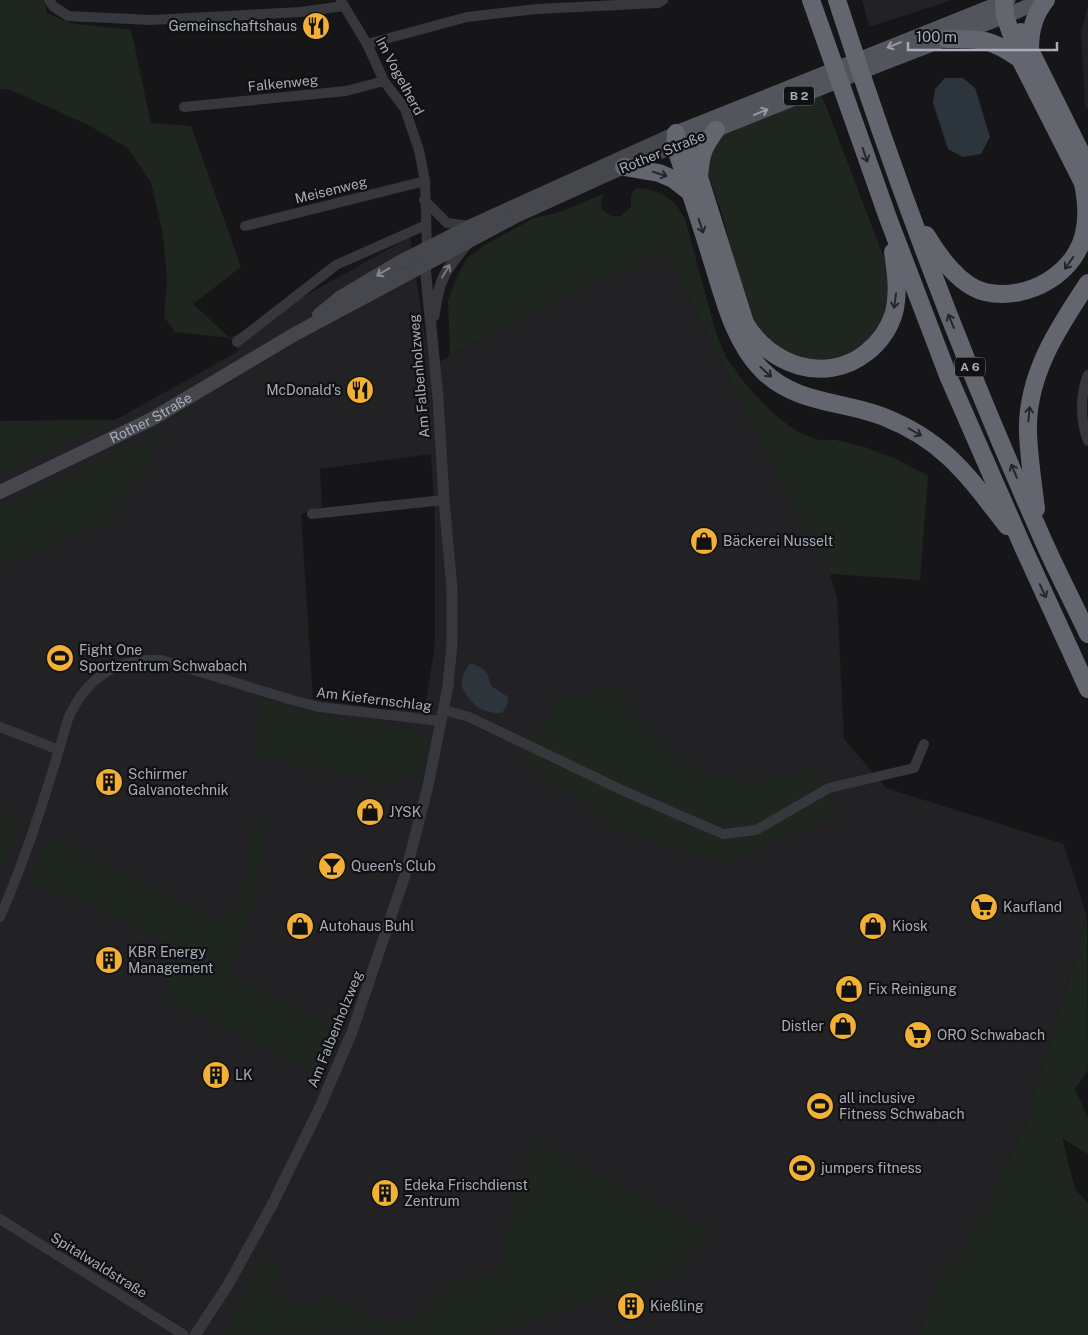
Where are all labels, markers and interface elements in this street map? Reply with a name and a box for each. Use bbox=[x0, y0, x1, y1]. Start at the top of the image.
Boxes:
restaurant icon: Gemeinschaftshaus bbox=[301, 11, 331, 41]
place label: Gemeinschaftshaus bbox=[168, 18, 297, 34]
scale bar bbox=[908, 20, 1057, 52]
text: 100 m bbox=[916, 28, 957, 45]
street label: Im Vogelherd bbox=[373, 34, 427, 118]
one-way arrow bbox=[887, 41, 902, 51]
street label: Falkenweg bbox=[247, 71, 319, 95]
road number: B 2 bbox=[784, 86, 814, 105]
one-way arrow bbox=[753, 107, 768, 116]
street label: Rother Straße bbox=[617, 128, 707, 176]
one-way arrow bbox=[861, 147, 870, 162]
one-way arrow bbox=[652, 170, 668, 180]
street label: Meisenweg bbox=[293, 173, 369, 207]
one-way arrow bbox=[697, 217, 706, 233]
one-way arrow bbox=[1064, 256, 1074, 270]
one-way arrow bbox=[442, 265, 452, 279]
one-way arrow bbox=[377, 268, 391, 278]
one-way arrow bbox=[890, 293, 900, 309]
street label: Am Falbenholzweg bbox=[406, 313, 432, 439]
one-way arrow bbox=[946, 314, 956, 329]
road number: A 6 bbox=[955, 358, 985, 377]
one-way arrow bbox=[759, 367, 772, 378]
restaurant icon: McDonald's bbox=[345, 375, 375, 405]
place label: McDonald's bbox=[266, 382, 341, 398]
street label: Rother Straße bbox=[107, 389, 195, 446]
one-way arrow bbox=[1025, 406, 1034, 422]
one-way arrow bbox=[908, 427, 922, 437]
one-way arrow bbox=[1008, 464, 1018, 479]
shop icon: Bäckerei Nusselt bbox=[689, 526, 719, 556]
place label: Bäckerei Nusselt bbox=[723, 533, 833, 549]
one-way arrow bbox=[1039, 583, 1049, 598]
place label: Fight One Sportzentrum Schwabach bbox=[79, 642, 247, 674]
sports icon: Fight One Sportzentrum Schwabach bbox=[45, 643, 75, 673]
street label: Am Kiefernschlag bbox=[315, 684, 433, 714]
place label: Schirmer Galvanotechnik bbox=[128, 766, 229, 798]
building icon: Schirmer Galvanotechnik bbox=[94, 767, 124, 797]
shop icon: JYSK bbox=[355, 797, 385, 827]
place label: JYSK bbox=[389, 804, 422, 820]
bar icon: Queen's Club bbox=[317, 851, 347, 881]
place label: Queen's Club bbox=[351, 858, 436, 874]
supermarket icon: Kaufland bbox=[969, 892, 999, 922]
place label: Kaufland bbox=[1003, 899, 1062, 915]
shop icon: Autohaus Buhl bbox=[285, 911, 315, 941]
shop icon: Kiosk bbox=[858, 911, 888, 941]
place label: Autohaus Buhl bbox=[319, 918, 414, 934]
place label: Kiosk bbox=[892, 918, 928, 934]
place label: KBR Energy Management bbox=[128, 944, 214, 976]
building icon: KBR Energy Management bbox=[94, 945, 124, 975]
street label: Am Falbenholzweg bbox=[304, 968, 366, 1090]
shop icon: Fix Reinigung bbox=[834, 974, 864, 1004]
place label: Fix Reinigung bbox=[868, 981, 957, 997]
shop icon: Distler bbox=[828, 1011, 858, 1041]
place label: Distler bbox=[781, 1018, 824, 1034]
supermarket icon: ORO Schwabach bbox=[903, 1020, 933, 1050]
place label: ORO Schwabach bbox=[937, 1027, 1045, 1043]
building icon: LK bbox=[201, 1060, 231, 1090]
place label: LK bbox=[235, 1067, 253, 1083]
place label: all inclusive Fitness Schwabach bbox=[839, 1090, 965, 1122]
sports icon: all inclusive Fitness Schwabach bbox=[805, 1091, 835, 1121]
sports icon: jumpers fitness bbox=[787, 1153, 817, 1183]
place label: jumpers fitness bbox=[820, 1160, 922, 1176]
place label: Edeka Frischdienst Zentrum bbox=[404, 1177, 528, 1209]
building icon: Edeka Frischdienst Zentrum bbox=[370, 1178, 400, 1208]
street label: Spitalwaldstraße bbox=[48, 1229, 150, 1301]
building icon: Kießling bbox=[616, 1291, 646, 1321]
place label: Kießling bbox=[650, 1298, 704, 1314]

